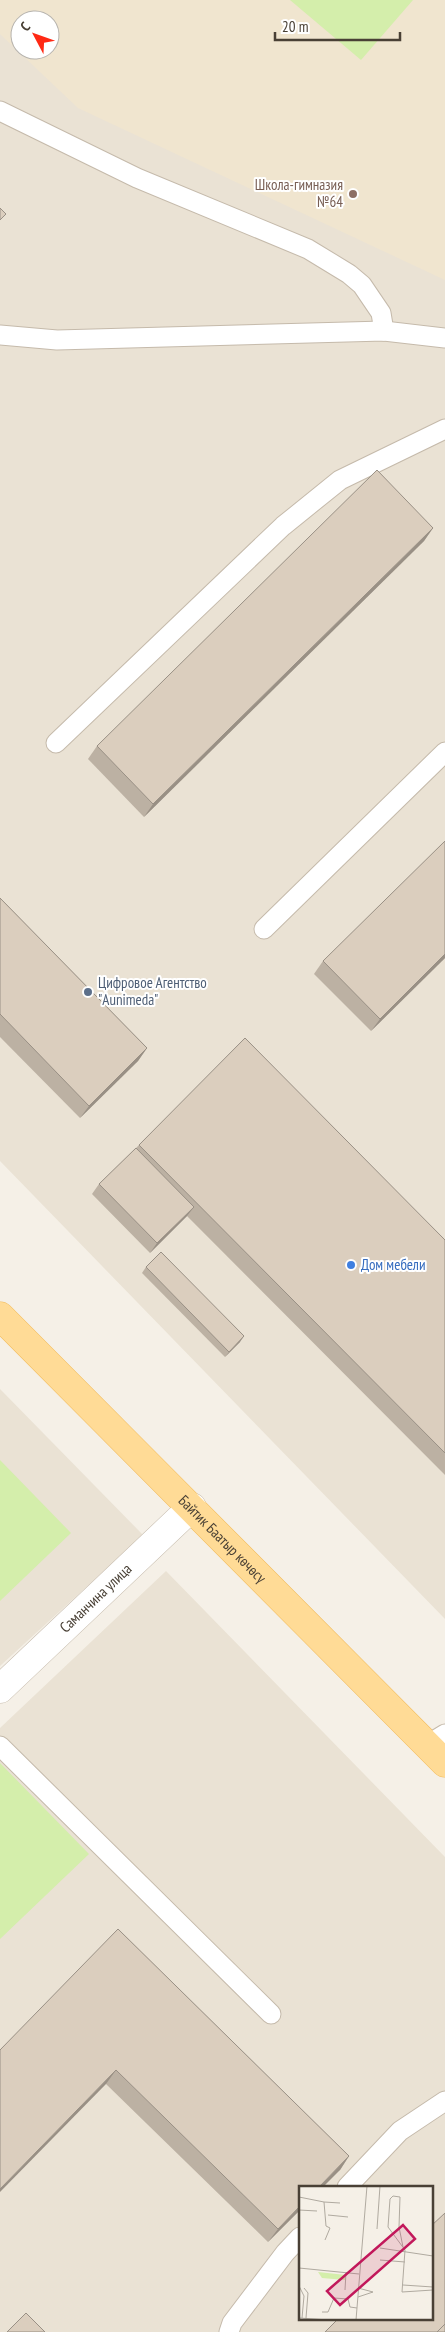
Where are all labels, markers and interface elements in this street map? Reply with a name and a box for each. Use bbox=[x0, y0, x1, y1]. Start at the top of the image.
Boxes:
north arrow bbox=[10, 10, 60, 60]
scale bar bbox=[275, 10, 400, 42]
text: 20 m bbox=[282, 17, 308, 36]
text: С bbox=[16, 18, 34, 35]
place label: Школа-гимназия №64 bbox=[255, 175, 343, 211]
marker: Школа-гимназия №64 bbox=[347, 188, 359, 200]
place label: Цифровое Агентство "Aunimeda" bbox=[98, 973, 207, 1009]
marker: Цифровое Агентство "Aunimeda" bbox=[82, 986, 94, 998]
place label: Дом мебели bbox=[361, 1255, 426, 1274]
marker: Дом мебели bbox=[345, 1259, 357, 1271]
street label: Байтик Баатыр көчөсү bbox=[175, 1491, 271, 1587]
street label: Саманчина улица bbox=[55, 1559, 135, 1636]
inset map bbox=[299, 2186, 432, 2320]

